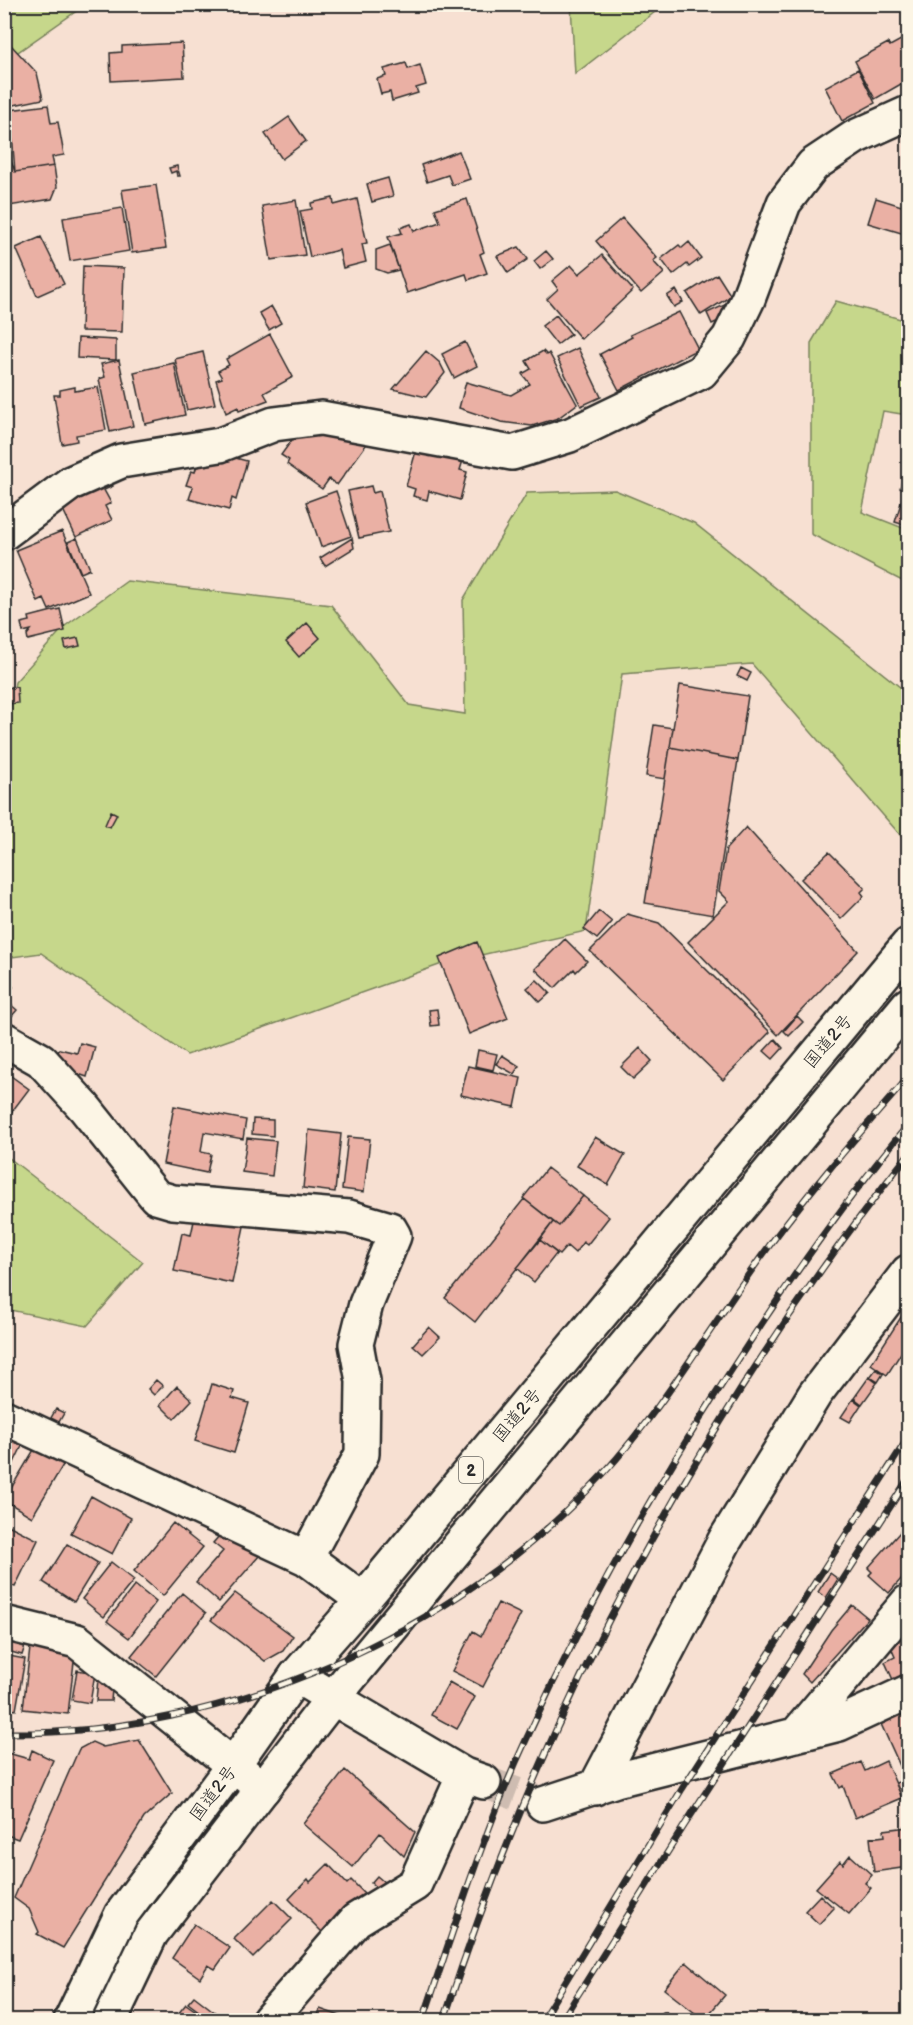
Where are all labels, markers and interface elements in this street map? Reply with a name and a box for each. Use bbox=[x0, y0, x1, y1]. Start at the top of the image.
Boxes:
street label: 国道2号 bbox=[800, 1010, 857, 1073]
street label: 国道2号 bbox=[489, 1384, 546, 1447]
road number: 2 bbox=[459, 1457, 483, 1483]
street label: 国道2号 bbox=[186, 1761, 241, 1825]

